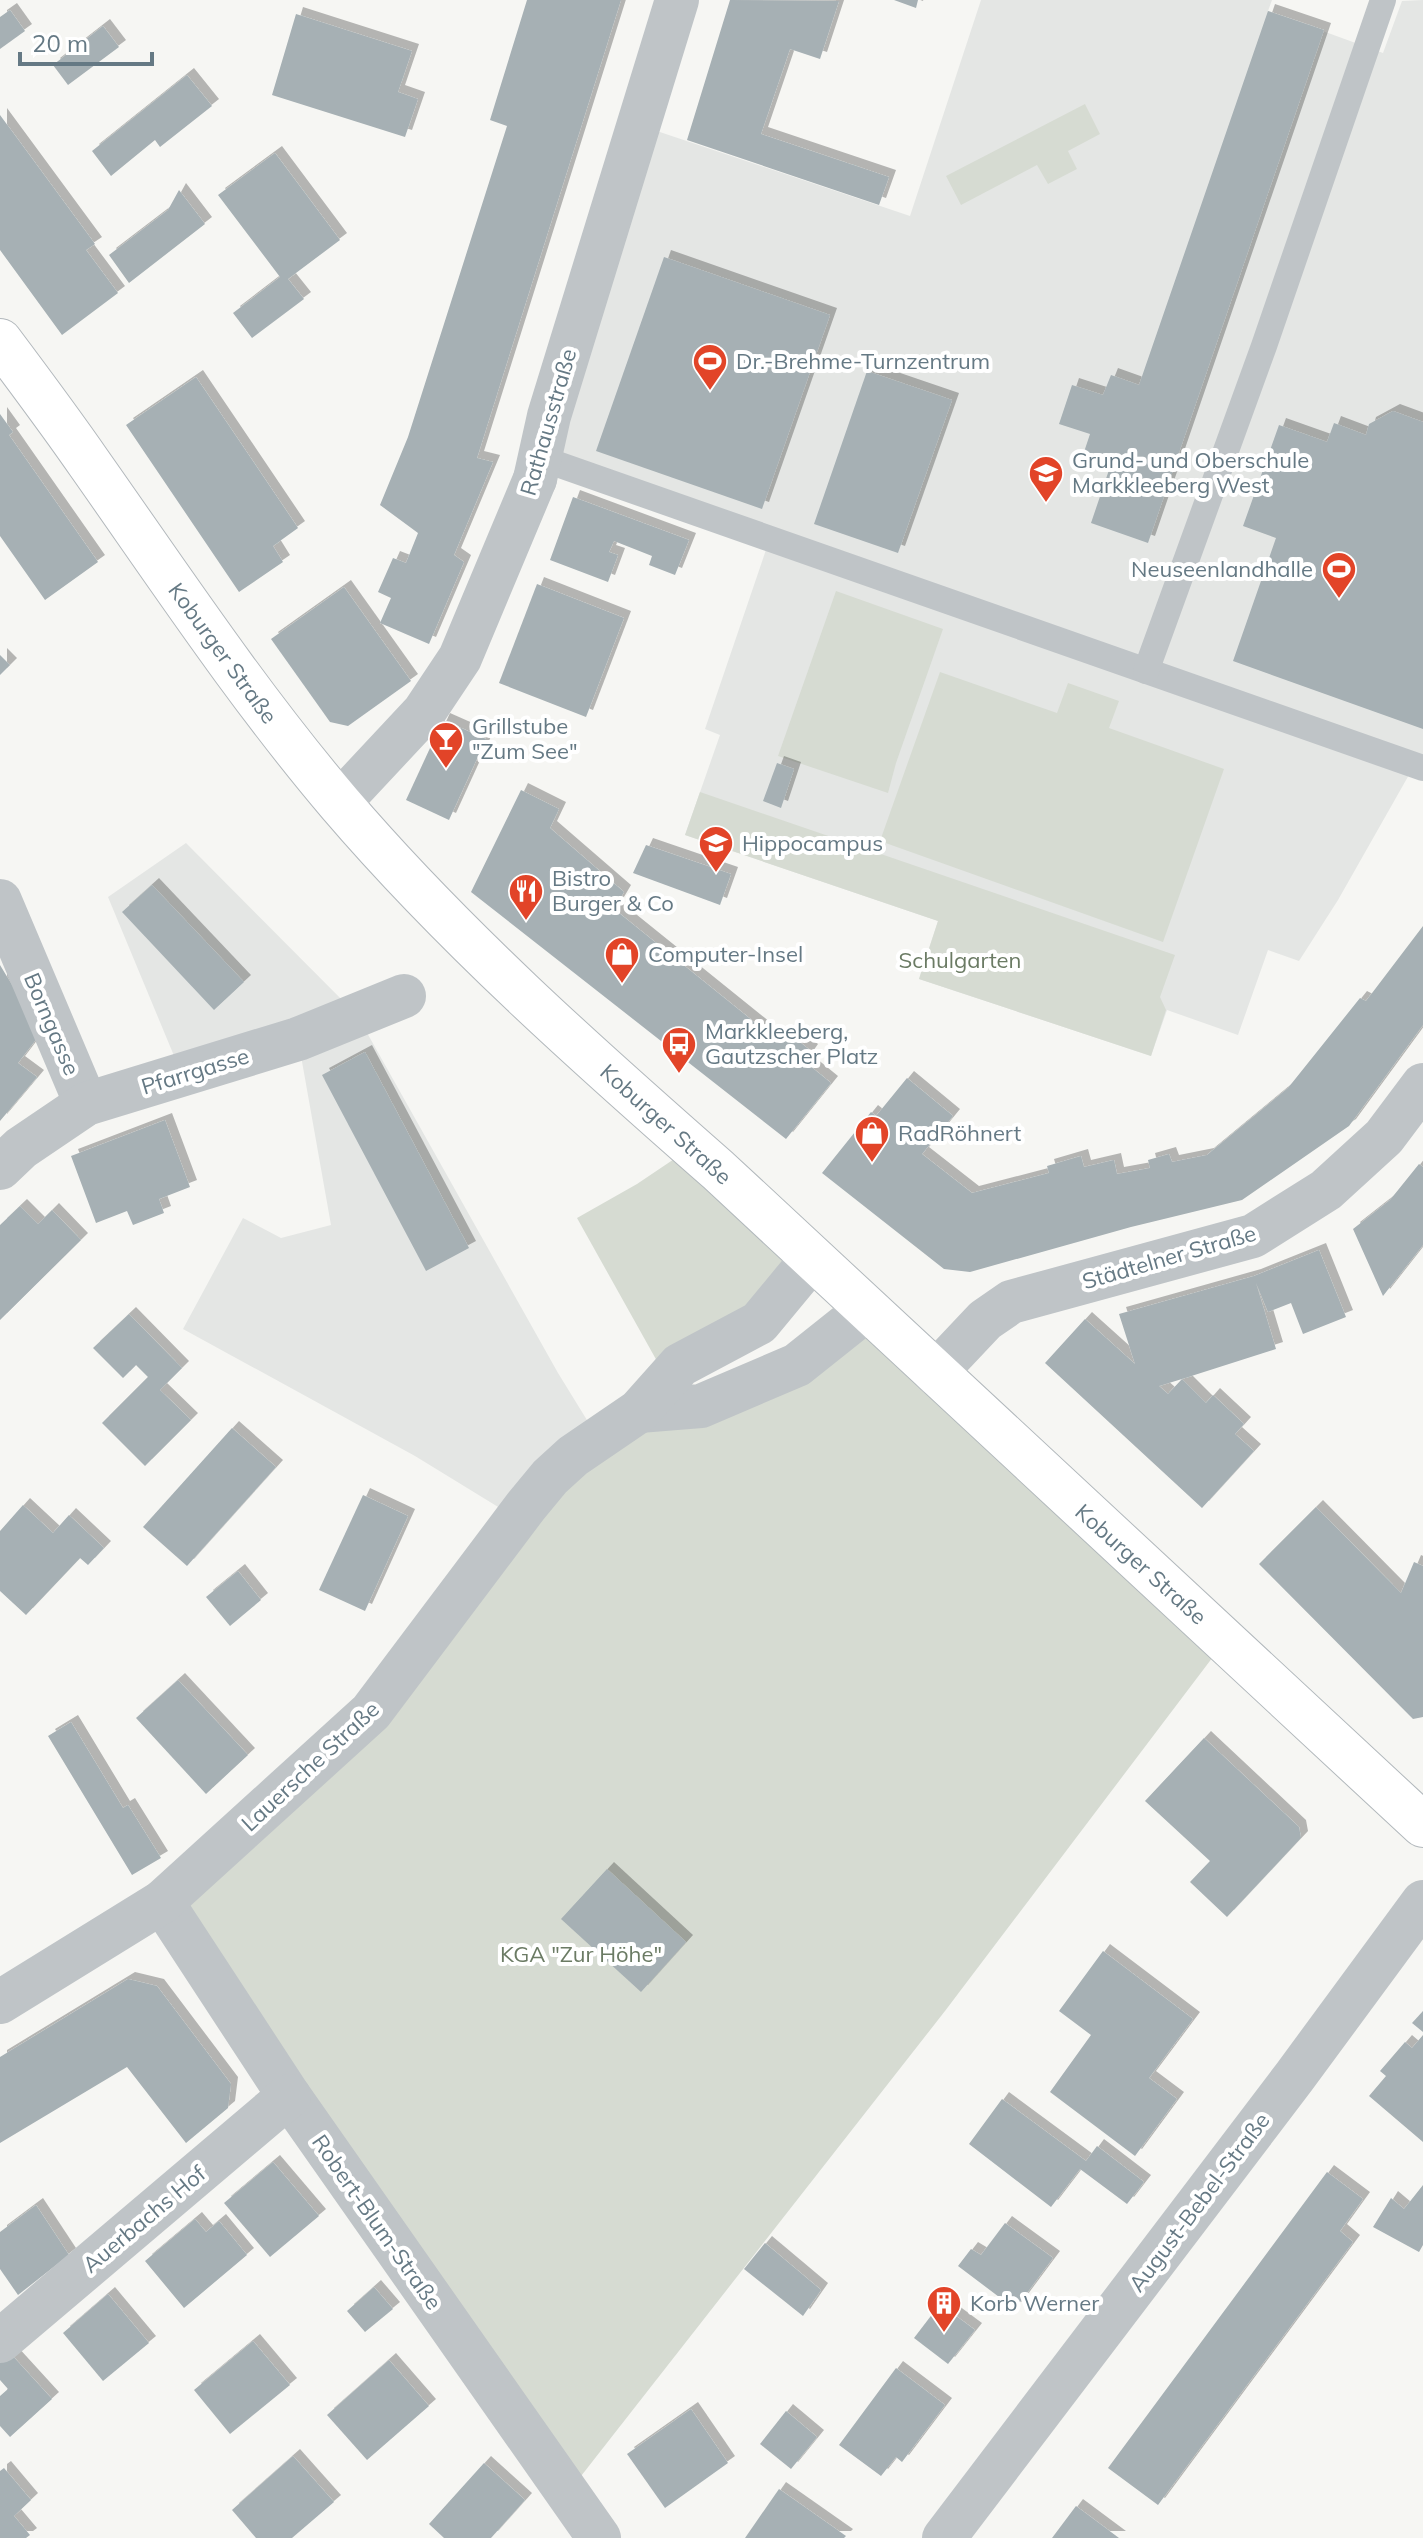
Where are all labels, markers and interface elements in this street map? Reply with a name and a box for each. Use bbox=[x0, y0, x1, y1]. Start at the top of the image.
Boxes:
scale bar bbox=[20, 16, 152, 66]
text: 20 m bbox=[32, 28, 88, 58]
sports icon: Dr.-Brehme-Turnzentrum bbox=[691, 342, 729, 392]
street label: Rathausstraße bbox=[514, 345, 582, 499]
place label: Dr.-Brehme-Turnzentrum bbox=[736, 347, 990, 375]
place label: Grund- und Oberschule Markkleeberg West bbox=[1072, 446, 1309, 499]
school or university icon: Grund- und Oberschule Markkleeberg West bbox=[1027, 454, 1065, 504]
sports icon: Neuseenlandhalle bbox=[1320, 550, 1358, 600]
place label: Neuseenlandhalle bbox=[1131, 555, 1313, 583]
street label: Koburger Straße bbox=[162, 577, 284, 729]
place label: Grillstube "Zum See" bbox=[472, 712, 578, 765]
bar icon: Grillstube "Zum See" bbox=[427, 720, 465, 770]
school or university icon: Hippocampus bbox=[697, 824, 735, 874]
place label: Hippocampus bbox=[742, 829, 883, 857]
place label: Bistro Burger & Co bbox=[552, 864, 674, 917]
restaurant icon: Bistro Burger & Co bbox=[507, 872, 545, 922]
shop icon: Computer-Insel bbox=[603, 935, 641, 985]
place label: Computer-Insel bbox=[648, 940, 803, 968]
park label: Schulgarten bbox=[899, 946, 1021, 974]
street label: Borngasse bbox=[18, 969, 86, 1079]
place label: Markkleeberg, Gautzscher Platz bbox=[705, 1017, 878, 1070]
bus stop icon: Markkleeberg, Gautzscher Platz bbox=[660, 1025, 698, 1075]
street label: Pfarrgasse bbox=[138, 1041, 252, 1101]
street label: Koburger Straße bbox=[594, 1058, 738, 1190]
shop icon: RadRöhnert bbox=[853, 1114, 891, 1164]
place label: RadRöhnert bbox=[898, 1119, 1021, 1147]
street label: Städtelner Straße bbox=[1079, 1219, 1259, 1295]
street label: Koburger Straße bbox=[1069, 1498, 1213, 1630]
street label: Lauersche Straße bbox=[235, 1695, 385, 1837]
park label: KGA "Zur Höhe" bbox=[500, 1940, 662, 1968]
street label: August-Bebel-Straße bbox=[1122, 2107, 1276, 2297]
street label: Robert-Blum-Straße bbox=[306, 2129, 448, 2315]
street label: Auerbachs Hof bbox=[77, 2159, 212, 2279]
building icon: Korb Werner bbox=[925, 2284, 963, 2334]
place label: Korb Werner bbox=[970, 2289, 1099, 2317]

